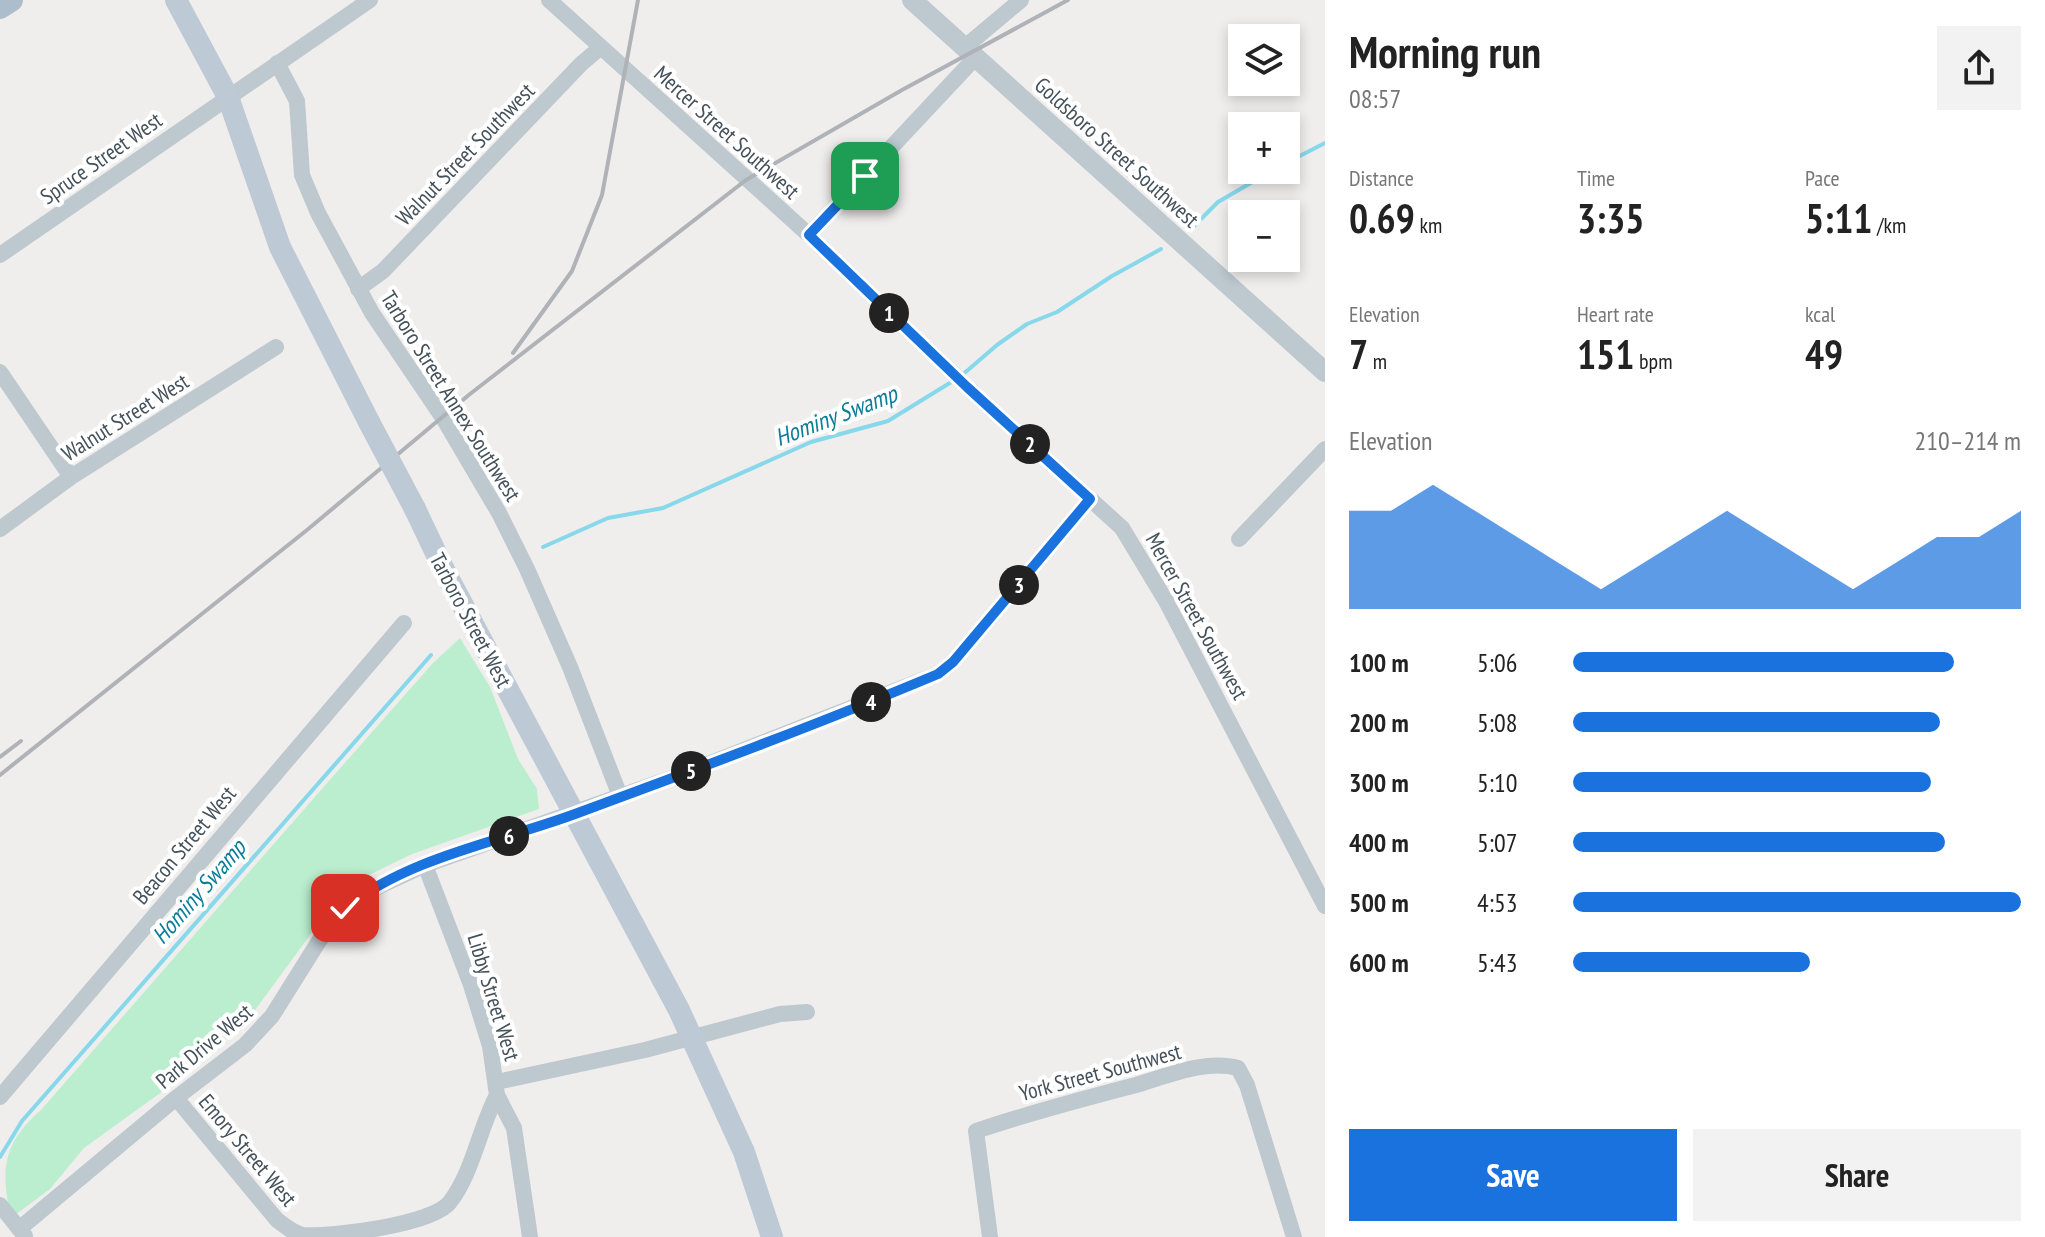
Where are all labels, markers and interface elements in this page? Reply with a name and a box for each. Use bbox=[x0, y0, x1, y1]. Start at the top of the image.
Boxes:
text: Morning run bbox=[1349, 23, 1541, 80]
map controls bbox=[1228, 24, 1300, 272]
button: layers bbox=[1228, 24, 1300, 96]
button: share bbox=[1937, 26, 2021, 110]
street label: Mercer Street Southwest bbox=[648, 59, 806, 205]
street label: Goldsboro Street Southwest bbox=[1029, 71, 1205, 233]
street label: Walnut Street Southwest bbox=[390, 77, 540, 231]
text: 08:57 bbox=[1349, 82, 1401, 115]
street label: Spruce Street West bbox=[35, 106, 167, 210]
button: + bbox=[1228, 112, 1300, 184]
pin bbox=[831, 142, 899, 210]
icon: arrive bbox=[843, 154, 887, 198]
text: Distance bbox=[1349, 164, 1414, 192]
text: Time bbox=[1577, 164, 1615, 192]
text: Pace bbox=[1805, 164, 1840, 192]
text: 0.69 bbox=[1349, 192, 1415, 244]
text: 3:35 bbox=[1577, 192, 1644, 244]
text: 5:11 bbox=[1805, 192, 1872, 244]
button: − bbox=[1228, 200, 1300, 272]
text: km bbox=[1415, 211, 1442, 239]
text: /km bbox=[1872, 211, 1906, 239]
street label: Tarboro Street Annex Southwest bbox=[375, 286, 527, 506]
pin: 1 bbox=[869, 293, 909, 333]
text: 1 bbox=[884, 299, 894, 327]
text: Elevation bbox=[1349, 300, 1420, 328]
text: Heart rate bbox=[1577, 300, 1654, 328]
text: kcal bbox=[1805, 300, 1835, 328]
text: 7 bbox=[1349, 328, 1368, 380]
text: 151 bbox=[1577, 328, 1634, 380]
text: 49 bbox=[1805, 328, 1843, 380]
text: m bbox=[1368, 347, 1387, 375]
text: bpm bbox=[1634, 347, 1672, 375]
street label: Walnut Street West bbox=[56, 367, 194, 467]
water label: Hominy Swamp bbox=[770, 378, 903, 453]
pin: 2 bbox=[1010, 424, 1050, 464]
text: Elevation bbox=[1349, 424, 1432, 457]
text: 210–214 m bbox=[1915, 424, 2021, 457]
text: 2 bbox=[1025, 430, 1035, 458]
street label: Mercer Street Southwest bbox=[1140, 528, 1254, 704]
street label: Tarboro Street West bbox=[424, 548, 518, 692]
pin: 3 bbox=[999, 565, 1039, 605]
text: 3 bbox=[1014, 571, 1024, 599]
text: 100 m bbox=[1349, 646, 1409, 679]
text: 5:06 bbox=[1477, 646, 1517, 679]
pin: 4 bbox=[851, 682, 891, 722]
text: 4 bbox=[866, 688, 876, 716]
text: 200 m bbox=[1349, 706, 1409, 739]
text: 5:08 bbox=[1477, 706, 1517, 739]
pin: 5 bbox=[671, 751, 711, 791]
text: 5 bbox=[686, 757, 696, 785]
text: 300 m bbox=[1349, 766, 1409, 799]
text: 5:10 bbox=[1477, 766, 1517, 799]
street label: Beacon Street West bbox=[126, 780, 242, 910]
pin: 6 bbox=[489, 816, 529, 856]
text: 6 bbox=[504, 822, 514, 850]
text: 400 m bbox=[1349, 826, 1409, 859]
text: 5:07 bbox=[1477, 826, 1517, 859]
water label: Hominy Swamp bbox=[145, 832, 253, 950]
pin bbox=[311, 874, 379, 942]
icon: check bbox=[323, 886, 367, 930]
text: 500 m bbox=[1349, 886, 1409, 919]
text: 4:53 bbox=[1477, 886, 1517, 919]
street label: Libby Street West bbox=[461, 930, 527, 1064]
text: 600 m bbox=[1349, 946, 1409, 979]
text: 5:43 bbox=[1477, 946, 1517, 979]
street label: Park Drive West bbox=[150, 997, 258, 1095]
street label: York Street Southwest bbox=[1016, 1037, 1184, 1107]
street label: Emory Street West bbox=[193, 1088, 303, 1212]
button: Save bbox=[1349, 1129, 1677, 1221]
button: Share bbox=[1693, 1129, 2021, 1221]

